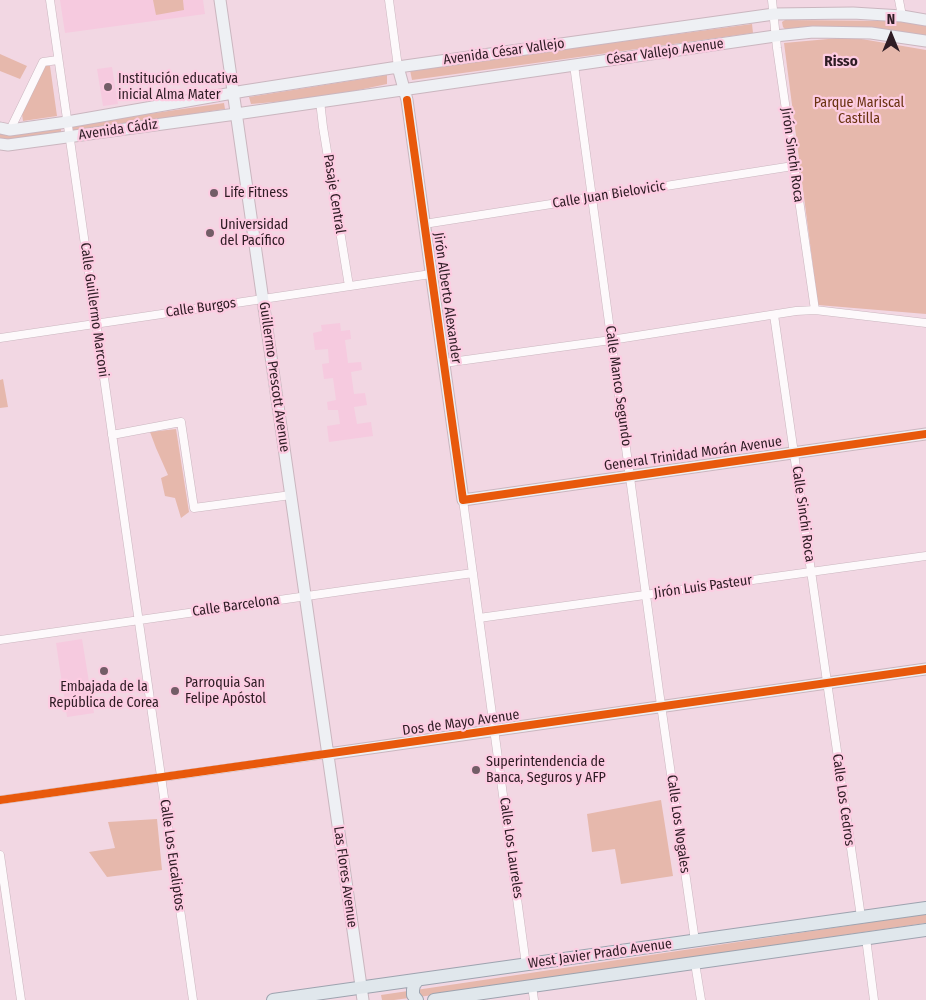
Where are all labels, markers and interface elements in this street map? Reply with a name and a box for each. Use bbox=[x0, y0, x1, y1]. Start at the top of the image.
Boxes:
north arrow bbox=[866, 10, 916, 60]
text: N bbox=[887, 11, 895, 28]
street label: Avenida César Vallejo bbox=[442, 35, 566, 69]
street label: César Vallejo Avenue bbox=[605, 35, 725, 69]
district label: Risso bbox=[824, 53, 858, 71]
place label: Institución educativa inicial Alma Mater bbox=[118, 71, 238, 104]
marker: Institución educativa inicial Alma Mater bbox=[102, 81, 114, 93]
park label: Parque Mariscal Castilla bbox=[814, 95, 904, 128]
street label: Jirón Sinchi Roca bbox=[777, 107, 807, 203]
street label: Avenida Cádiz bbox=[78, 116, 158, 144]
street label: Pasaje Central bbox=[319, 153, 349, 235]
street label: Calle Juan Bielovicic bbox=[551, 178, 667, 212]
place label: Life Fitness bbox=[224, 185, 288, 201]
marker: Life Fitness bbox=[208, 187, 220, 199]
place label: Universidad del Pacífico bbox=[220, 217, 288, 250]
marker: Universidad del Pacífico bbox=[204, 227, 216, 239]
street label: Jirón Alberto Alexander bbox=[429, 231, 465, 365]
street label: Calle Guillermo Marconi bbox=[76, 242, 112, 378]
street label: Calle Burgos bbox=[165, 295, 237, 321]
street label: Guillermo Prescott Avenue bbox=[255, 301, 293, 453]
street label: Calle Manco Segundo bbox=[601, 325, 635, 447]
street label: General Trinidad Morán Avenue bbox=[603, 433, 783, 475]
street label: Calle Sinchi Roca bbox=[788, 465, 818, 563]
street label: Jirón Luis Pasteur bbox=[653, 572, 753, 602]
street label: Calle Barcelona bbox=[191, 592, 281, 620]
marker: Embajada de la República de Corea bbox=[98, 665, 110, 677]
place label: Parroquia San Felipe Apóstol bbox=[185, 675, 266, 708]
place label: Embajada de la República de Corea bbox=[49, 679, 159, 712]
marker: Parroquia San Felipe Apóstol bbox=[169, 685, 181, 697]
street label: Dos de Mayo Avenue bbox=[401, 706, 521, 740]
street label: Calle Los Cedros bbox=[828, 753, 858, 847]
place label: Superintendencia de Banca, Seguros y AFP bbox=[486, 754, 606, 786]
marker: Superintendencia de Banca, Seguros y AFP bbox=[470, 764, 482, 776]
street label: Calle Los Nogales bbox=[663, 774, 693, 874]
street label: Calle Los Laureles bbox=[496, 796, 526, 900]
street label: Calle Los Eucaliptos bbox=[156, 798, 188, 912]
street label: Las Flores Avenue bbox=[330, 825, 360, 929]
street label: West Javier Prado Avenue bbox=[527, 936, 673, 972]

